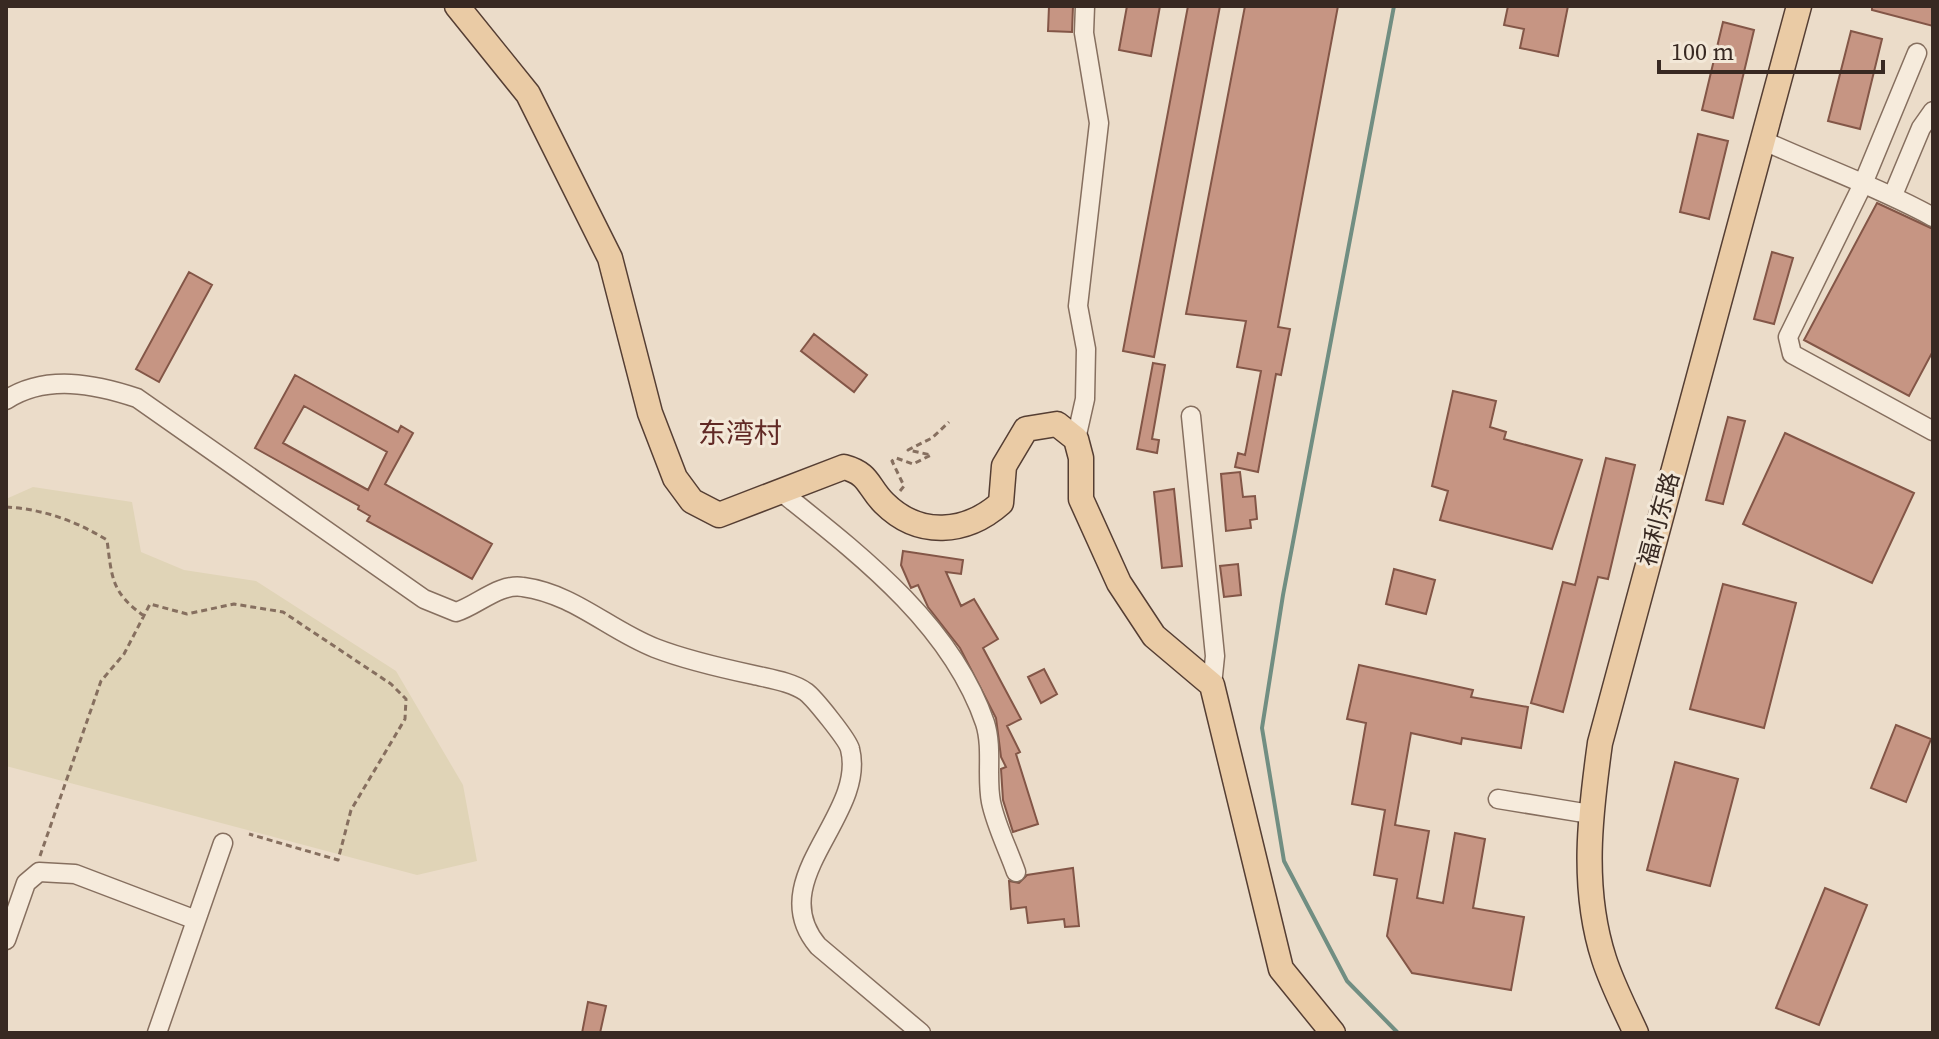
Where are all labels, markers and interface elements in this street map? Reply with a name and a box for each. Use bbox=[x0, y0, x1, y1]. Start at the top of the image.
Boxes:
scale bar bbox=[1659, 24, 1883, 74]
text: 100 m bbox=[1671, 35, 1734, 68]
district label: 东湾村 bbox=[698, 414, 782, 452]
street label: 福利东路 bbox=[1630, 468, 1687, 570]

